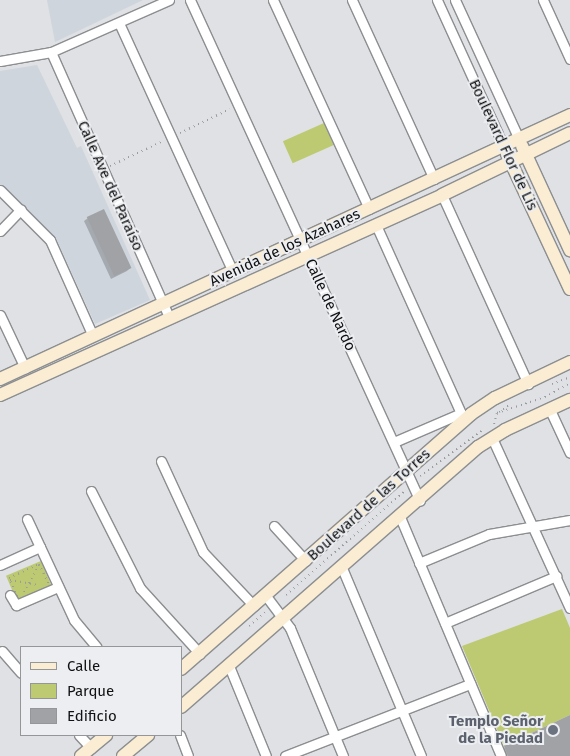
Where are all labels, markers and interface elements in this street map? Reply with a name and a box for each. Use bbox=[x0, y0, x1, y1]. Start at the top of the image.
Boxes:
street label: Boulevard Flor de Lis bbox=[465, 77, 541, 213]
street label: Calle Ave del Paraíso bbox=[73, 118, 147, 254]
street label: Avenida de los Azahares bbox=[207, 205, 363, 291]
street label: Calle de Nardo bbox=[301, 256, 359, 354]
street label: Boulevard de las Torres bbox=[304, 445, 434, 565]
legend bbox=[20, 646, 182, 736]
text: Calle bbox=[67, 657, 100, 675]
text: Parque bbox=[67, 682, 114, 700]
text: Edificio bbox=[67, 707, 117, 725]
place label: Templo Señor de la Piedad bbox=[449, 712, 543, 747]
marker: Templo Señor de la Piedad bbox=[547, 724, 559, 736]

